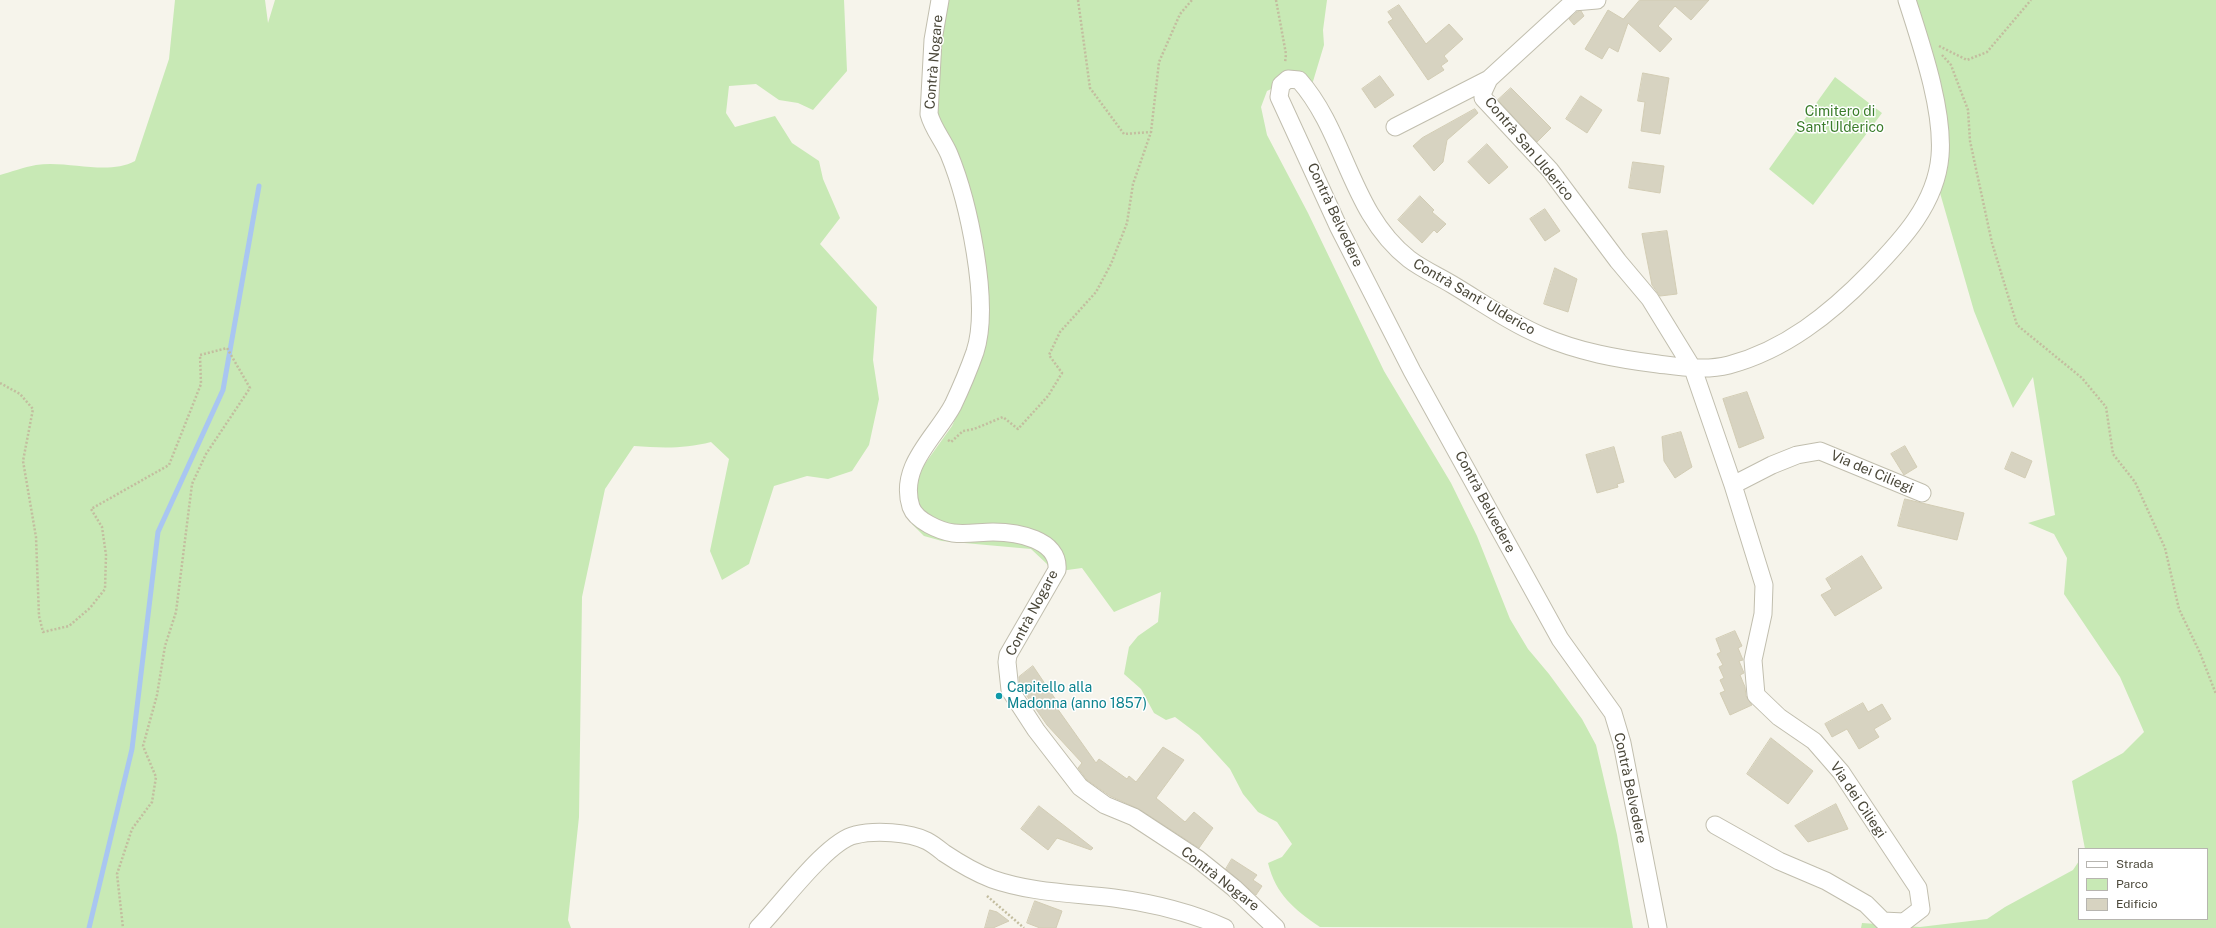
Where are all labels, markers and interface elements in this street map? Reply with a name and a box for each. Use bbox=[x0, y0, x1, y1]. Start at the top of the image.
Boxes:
street label: Contrà Nogare bbox=[921, 14, 947, 110]
street label: Contrà San Ulderico bbox=[1481, 94, 1577, 204]
park label: Cimitero di Sant'Ulderico bbox=[1796, 104, 1884, 136]
street label: Contrà Belvedere bbox=[1304, 160, 1366, 270]
street label: Contrà Sant' Ulderico bbox=[1410, 255, 1538, 339]
street label: Via dei Ciliegi bbox=[1828, 447, 1916, 497]
street label: Contrà Belvedere bbox=[1451, 448, 1519, 556]
street label: Contrà Nogare bbox=[1002, 567, 1062, 659]
place label: Capitello alla Madonna (anno 1857) bbox=[1007, 680, 1147, 712]
marker: Capitello alla Madonna (anno 1857) bbox=[994, 691, 1004, 701]
street label: Contrà Belvedere bbox=[1610, 731, 1650, 845]
street label: Via dei Ciliegi bbox=[1826, 759, 1890, 841]
street label: Contrà Nogare bbox=[1177, 843, 1263, 915]
legend bbox=[2078, 848, 2208, 920]
text: Strada bbox=[2116, 857, 2153, 871]
text: Parco bbox=[2116, 877, 2148, 891]
text: Edificio bbox=[2116, 897, 2158, 911]

